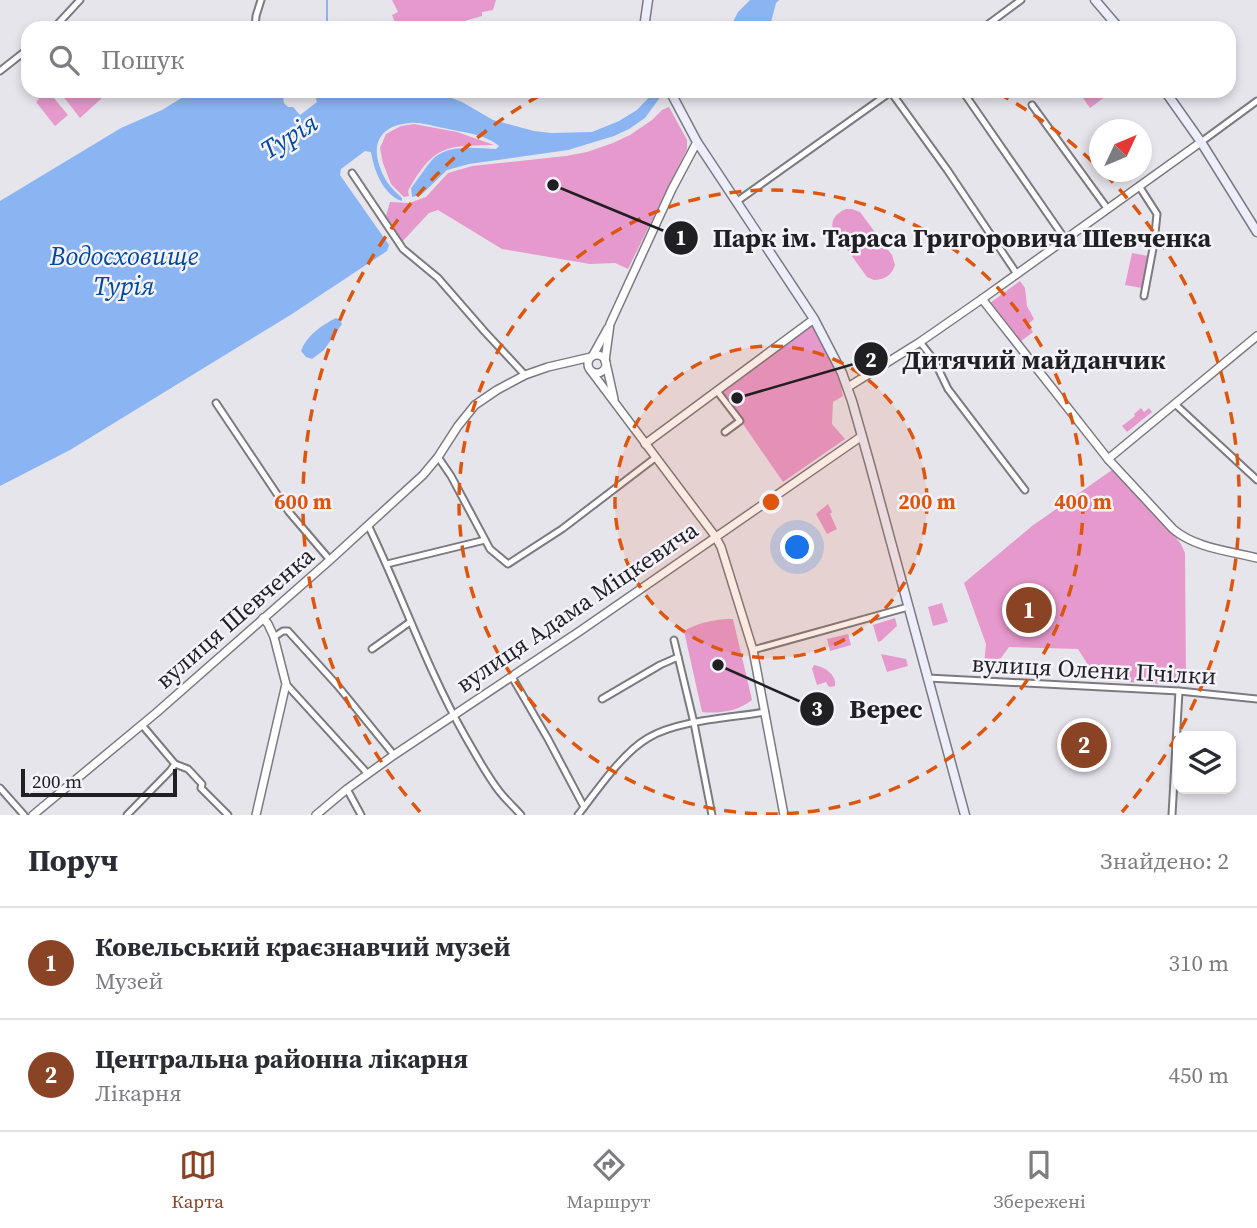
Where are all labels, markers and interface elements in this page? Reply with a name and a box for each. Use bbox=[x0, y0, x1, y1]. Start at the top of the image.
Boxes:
search box bbox=[21, 21, 1236, 98]
icon: search bbox=[45, 41, 83, 79]
text: Пошук bbox=[101, 42, 184, 78]
water label: Турія bbox=[254, 105, 324, 167]
north arrow bbox=[1089, 119, 1152, 182]
callout: Парк ім. Тараса Григоровича Шевченка bbox=[663, 214, 1225, 261]
text: Парк ім. Тараса Григоровича Шевченка bbox=[713, 220, 1211, 256]
text: 1 bbox=[675, 223, 687, 252]
water label: Водосховище Турія bbox=[49, 238, 199, 304]
callout: Дитячий майданчик bbox=[853, 336, 1179, 383]
text: Дитячий майданчик bbox=[902, 342, 1166, 378]
text: 2 bbox=[865, 345, 877, 374]
text: 600 m bbox=[274, 487, 332, 516]
text: 200 m bbox=[898, 487, 956, 516]
text: 400 m bbox=[1054, 487, 1112, 516]
centre of rings bbox=[759, 490, 783, 514]
street label: вулиця Адама Міцкевича bbox=[449, 513, 705, 700]
your location bbox=[780, 530, 814, 564]
street label: вулиця Шевченка bbox=[148, 539, 322, 696]
pin: 1 bbox=[1006, 584, 1052, 636]
street label: вулиця Олени Пчілки bbox=[971, 647, 1217, 692]
callout: Верес bbox=[800, 685, 936, 732]
text: Верес bbox=[849, 691, 923, 727]
text: 3 bbox=[811, 694, 823, 723]
pin: 2 bbox=[1061, 719, 1107, 771]
map controls bbox=[1173, 731, 1236, 794]
button: layers bbox=[1173, 731, 1236, 794]
scale bar bbox=[21, 766, 177, 798]
text: 200 m bbox=[32, 768, 82, 794]
text: Поруч bbox=[28, 840, 118, 881]
text: Знайдено: 2 bbox=[1100, 845, 1229, 877]
text: Ковельський краєзнавчий музей bbox=[95, 929, 511, 965]
text: 1 bbox=[45, 947, 57, 979]
text: 310 m bbox=[1168, 947, 1229, 979]
text: Музей bbox=[95, 965, 163, 997]
text: Центральна районна лікарня bbox=[95, 1041, 468, 1077]
text: 2 bbox=[45, 1059, 57, 1091]
text: 450 m bbox=[1168, 1059, 1229, 1091]
text: Лікарня bbox=[95, 1077, 182, 1109]
tab: Карта bbox=[171, 1146, 224, 1214]
tab: Маршрут bbox=[567, 1146, 650, 1214]
tab: Збережені bbox=[993, 1146, 1086, 1214]

